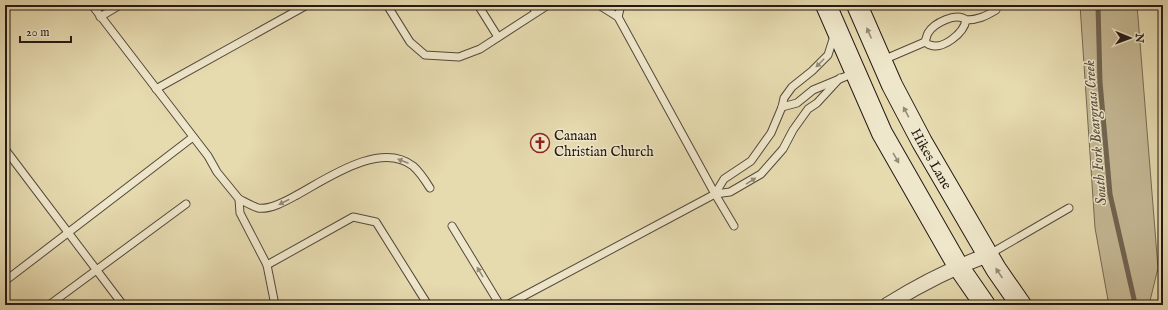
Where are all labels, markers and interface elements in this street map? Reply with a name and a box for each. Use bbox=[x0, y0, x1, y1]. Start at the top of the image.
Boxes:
scale bar bbox=[20, 18, 71, 44]
north arrow bbox=[1110, 18, 1150, 58]
text: 20 m bbox=[26, 25, 49, 40]
one-way arrow bbox=[866, 27, 872, 38]
text: N bbox=[1132, 32, 1146, 44]
one-way arrow bbox=[815, 58, 825, 68]
water label: South Fork Beargrass Creek bbox=[1080, 60, 1112, 206]
one-way arrow bbox=[903, 106, 910, 118]
street label: Hikes Lane bbox=[906, 125, 956, 193]
place label: Canaan Christian Church bbox=[554, 127, 654, 161]
church icon: Canaan Christian Church bbox=[529, 132, 551, 154]
one-way arrow bbox=[893, 152, 900, 164]
one-way arrow bbox=[396, 158, 408, 164]
one-way arrow bbox=[746, 177, 756, 185]
one-way arrow bbox=[278, 199, 290, 205]
one-way arrow bbox=[476, 266, 483, 278]
one-way arrow bbox=[995, 268, 1003, 278]

